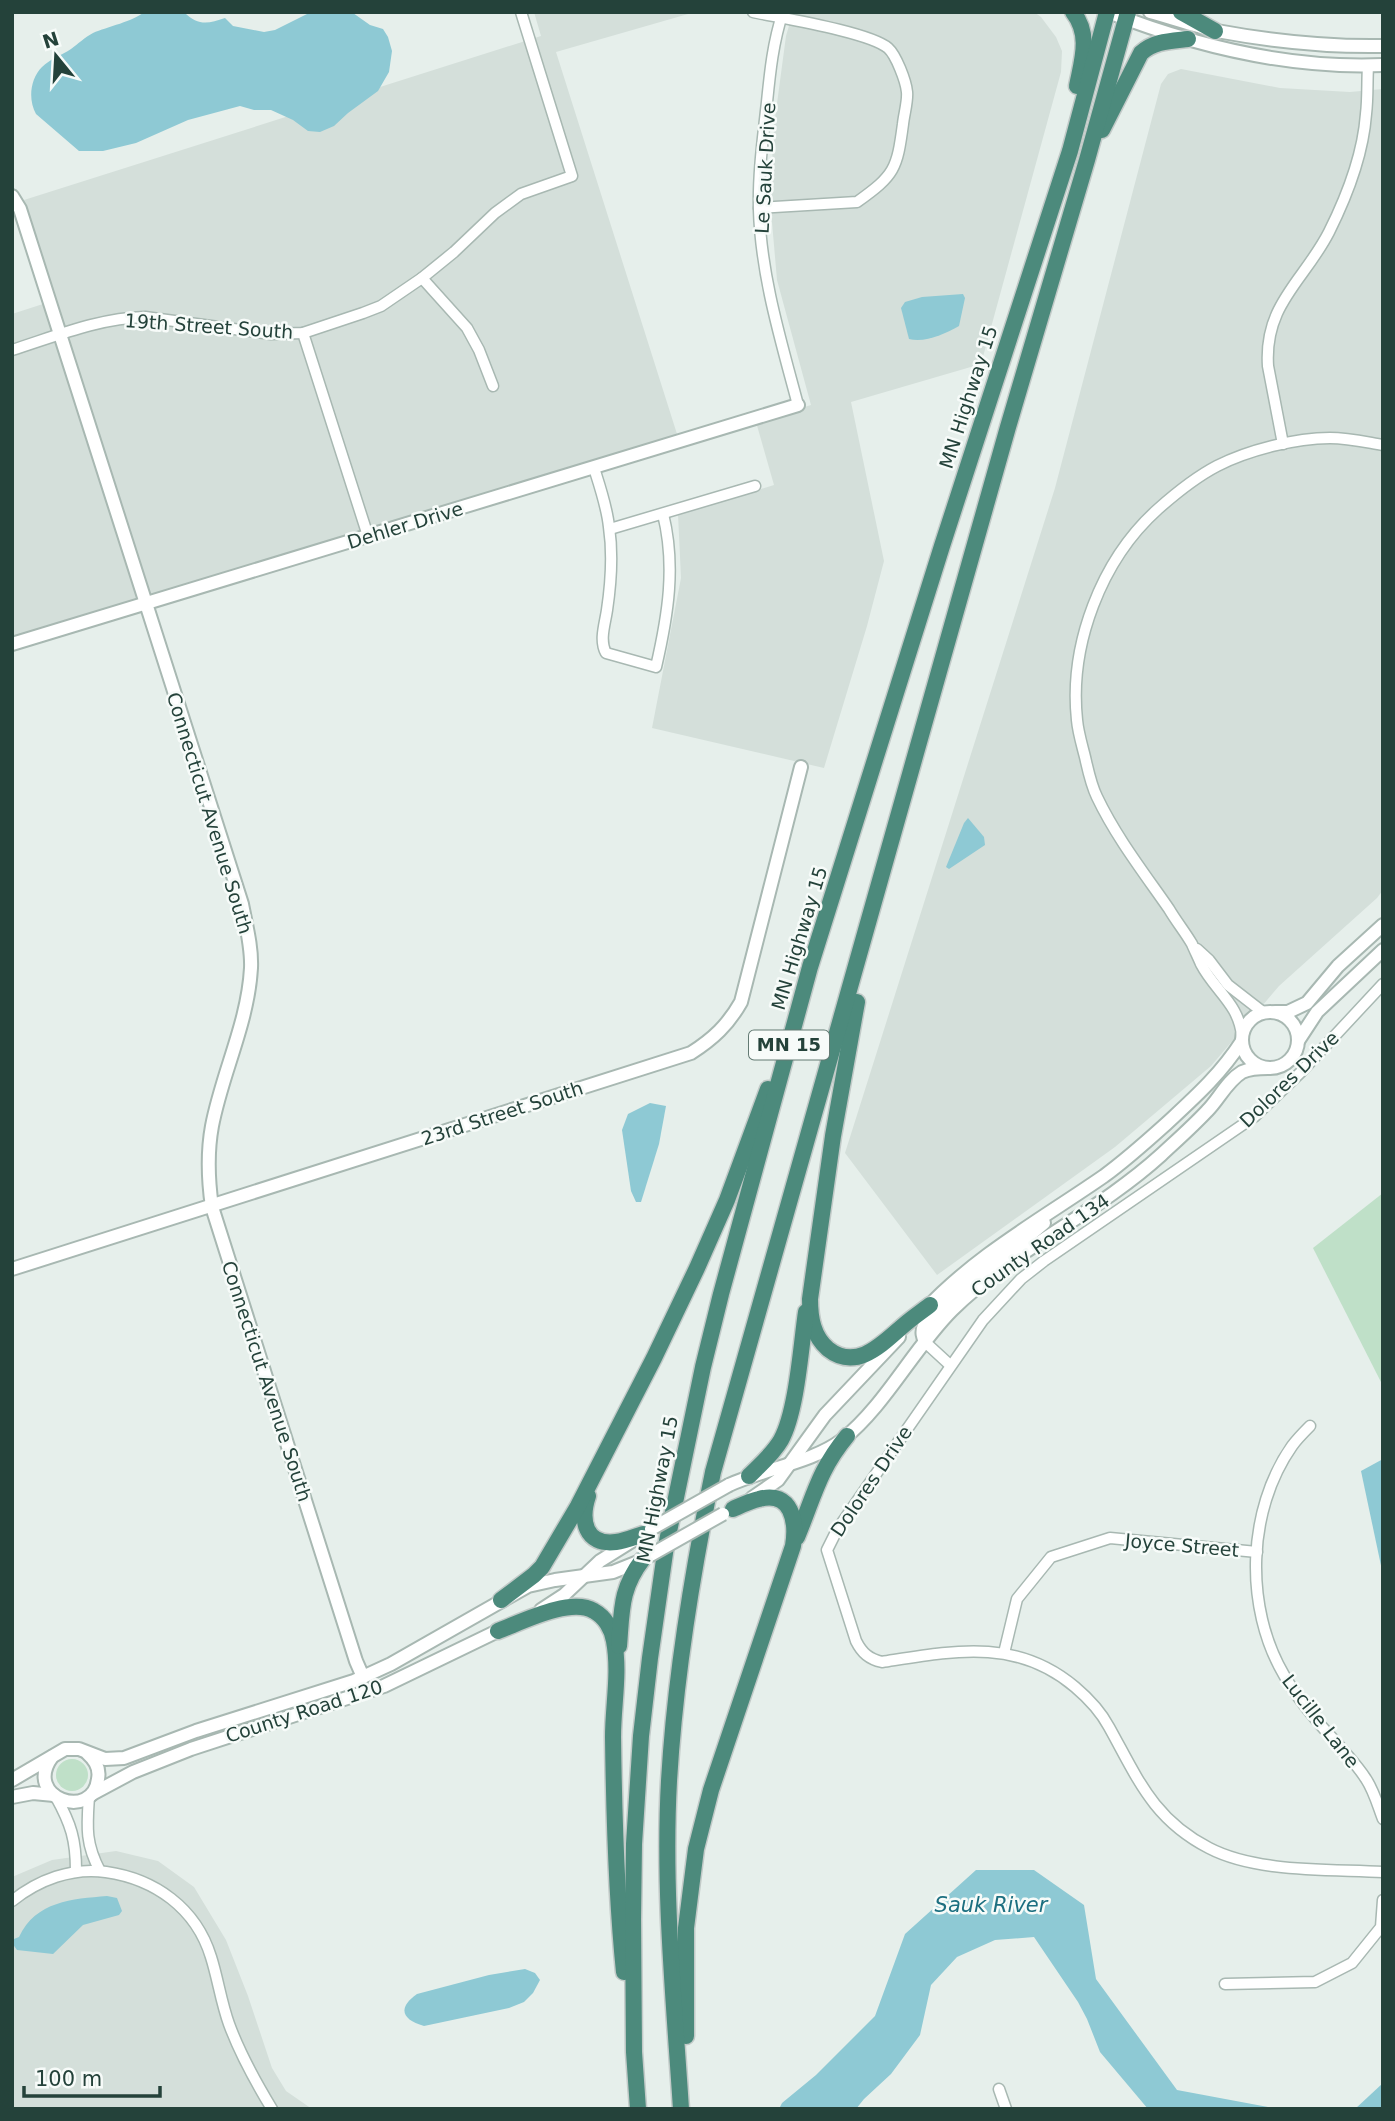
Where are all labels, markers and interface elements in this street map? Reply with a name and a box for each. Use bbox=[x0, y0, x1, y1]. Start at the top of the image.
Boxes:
north arrow bbox=[21, 21, 91, 91]
text: N bbox=[40, 27, 62, 53]
street label: Le Sauk Drive bbox=[751, 102, 779, 234]
street label: 19th Street South bbox=[124, 309, 294, 343]
street label: MN Highway 15 bbox=[935, 323, 1001, 471]
street label: Dehler Drive bbox=[344, 497, 466, 553]
street label: Connecticut Avenue South bbox=[163, 689, 257, 937]
street label: MN Highway 15 bbox=[767, 864, 831, 1012]
street label: Dolores Drive bbox=[1235, 1026, 1343, 1132]
road number: MN 15 bbox=[749, 1030, 829, 1060]
street label: 23rd Street South bbox=[418, 1076, 586, 1150]
street label: County Road 134 bbox=[967, 1189, 1113, 1301]
street label: Connecticut Avenue South bbox=[218, 1258, 316, 1504]
street label: MN Highway 15 bbox=[632, 1414, 682, 1564]
street label: Dolores Drive bbox=[826, 1421, 916, 1541]
street label: Joyce Street bbox=[1123, 1529, 1240, 1561]
street label: Lucille Lane bbox=[1278, 1670, 1364, 1772]
street label: County Road 120 bbox=[223, 1675, 385, 1747]
water label: Sauk River bbox=[935, 1893, 1049, 1917]
scale bar bbox=[24, 2054, 161, 2098]
text: 100 m bbox=[35, 2067, 102, 2091]

